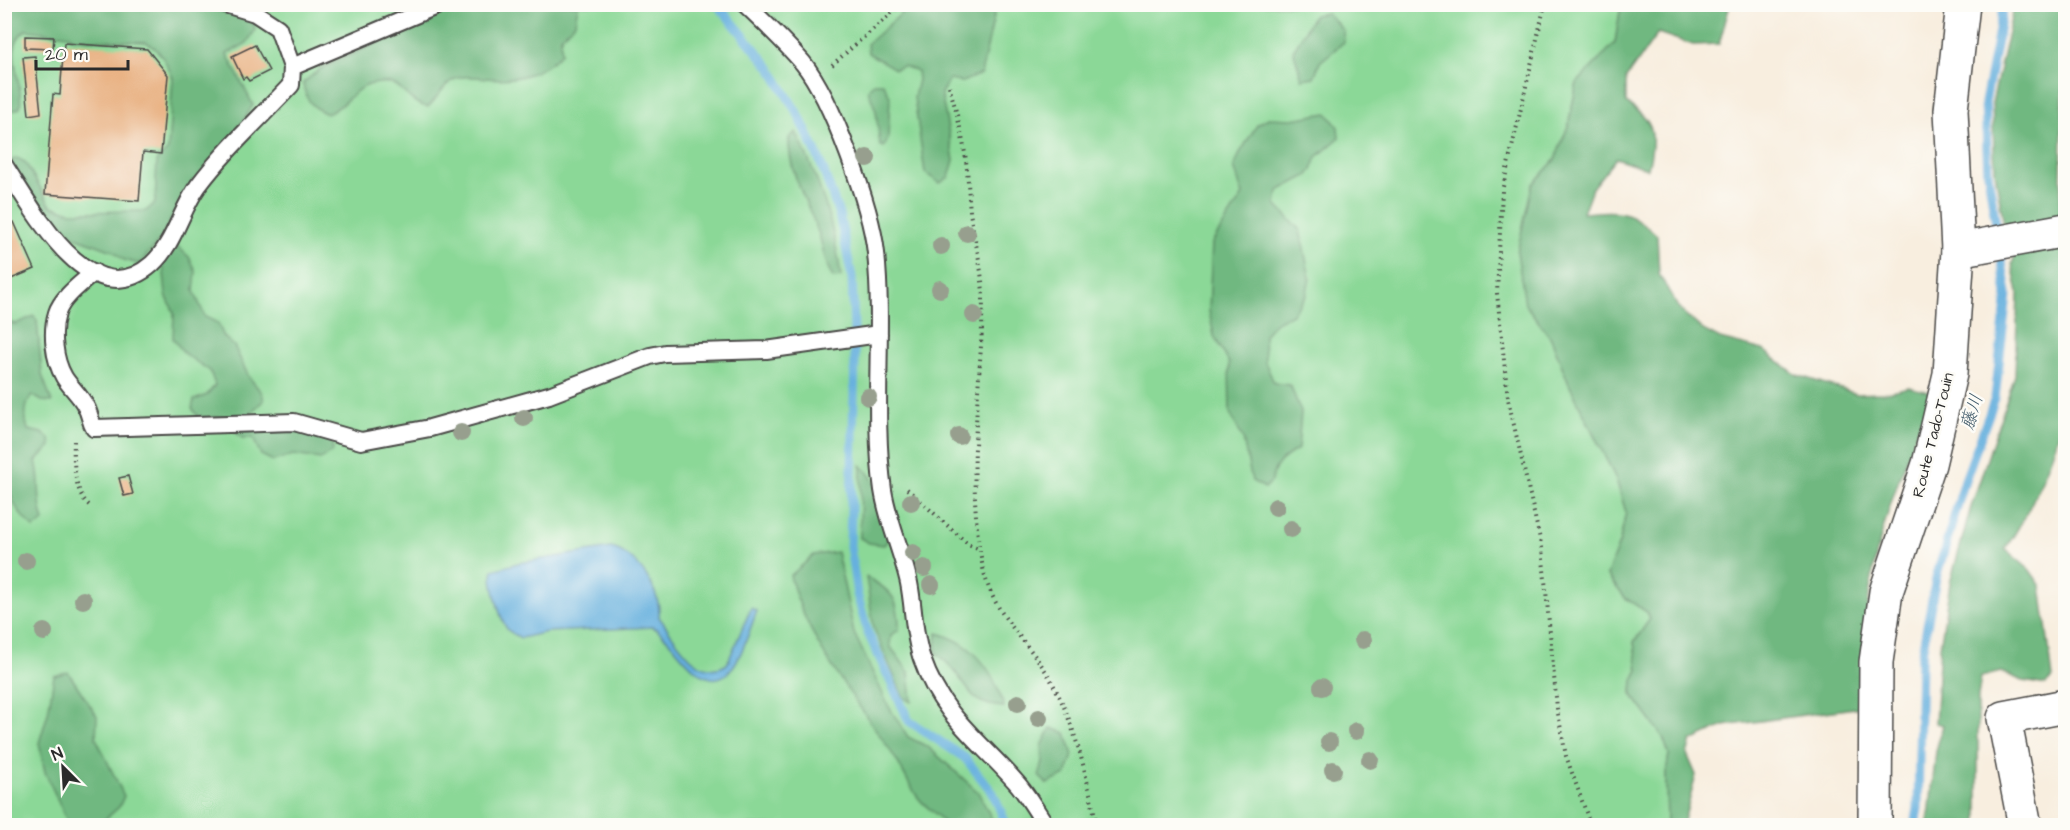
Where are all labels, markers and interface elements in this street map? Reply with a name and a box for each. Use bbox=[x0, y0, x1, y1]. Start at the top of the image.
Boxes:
scale bar bbox=[36, 33, 128, 71]
text: 20 m bbox=[45, 42, 88, 67]
street label: Route Tado-Touin bbox=[1907, 370, 1959, 500]
water label: 藤川 bbox=[1955, 391, 1989, 433]
north arrow bbox=[33, 737, 93, 797]
text: N bbox=[48, 742, 66, 766]

